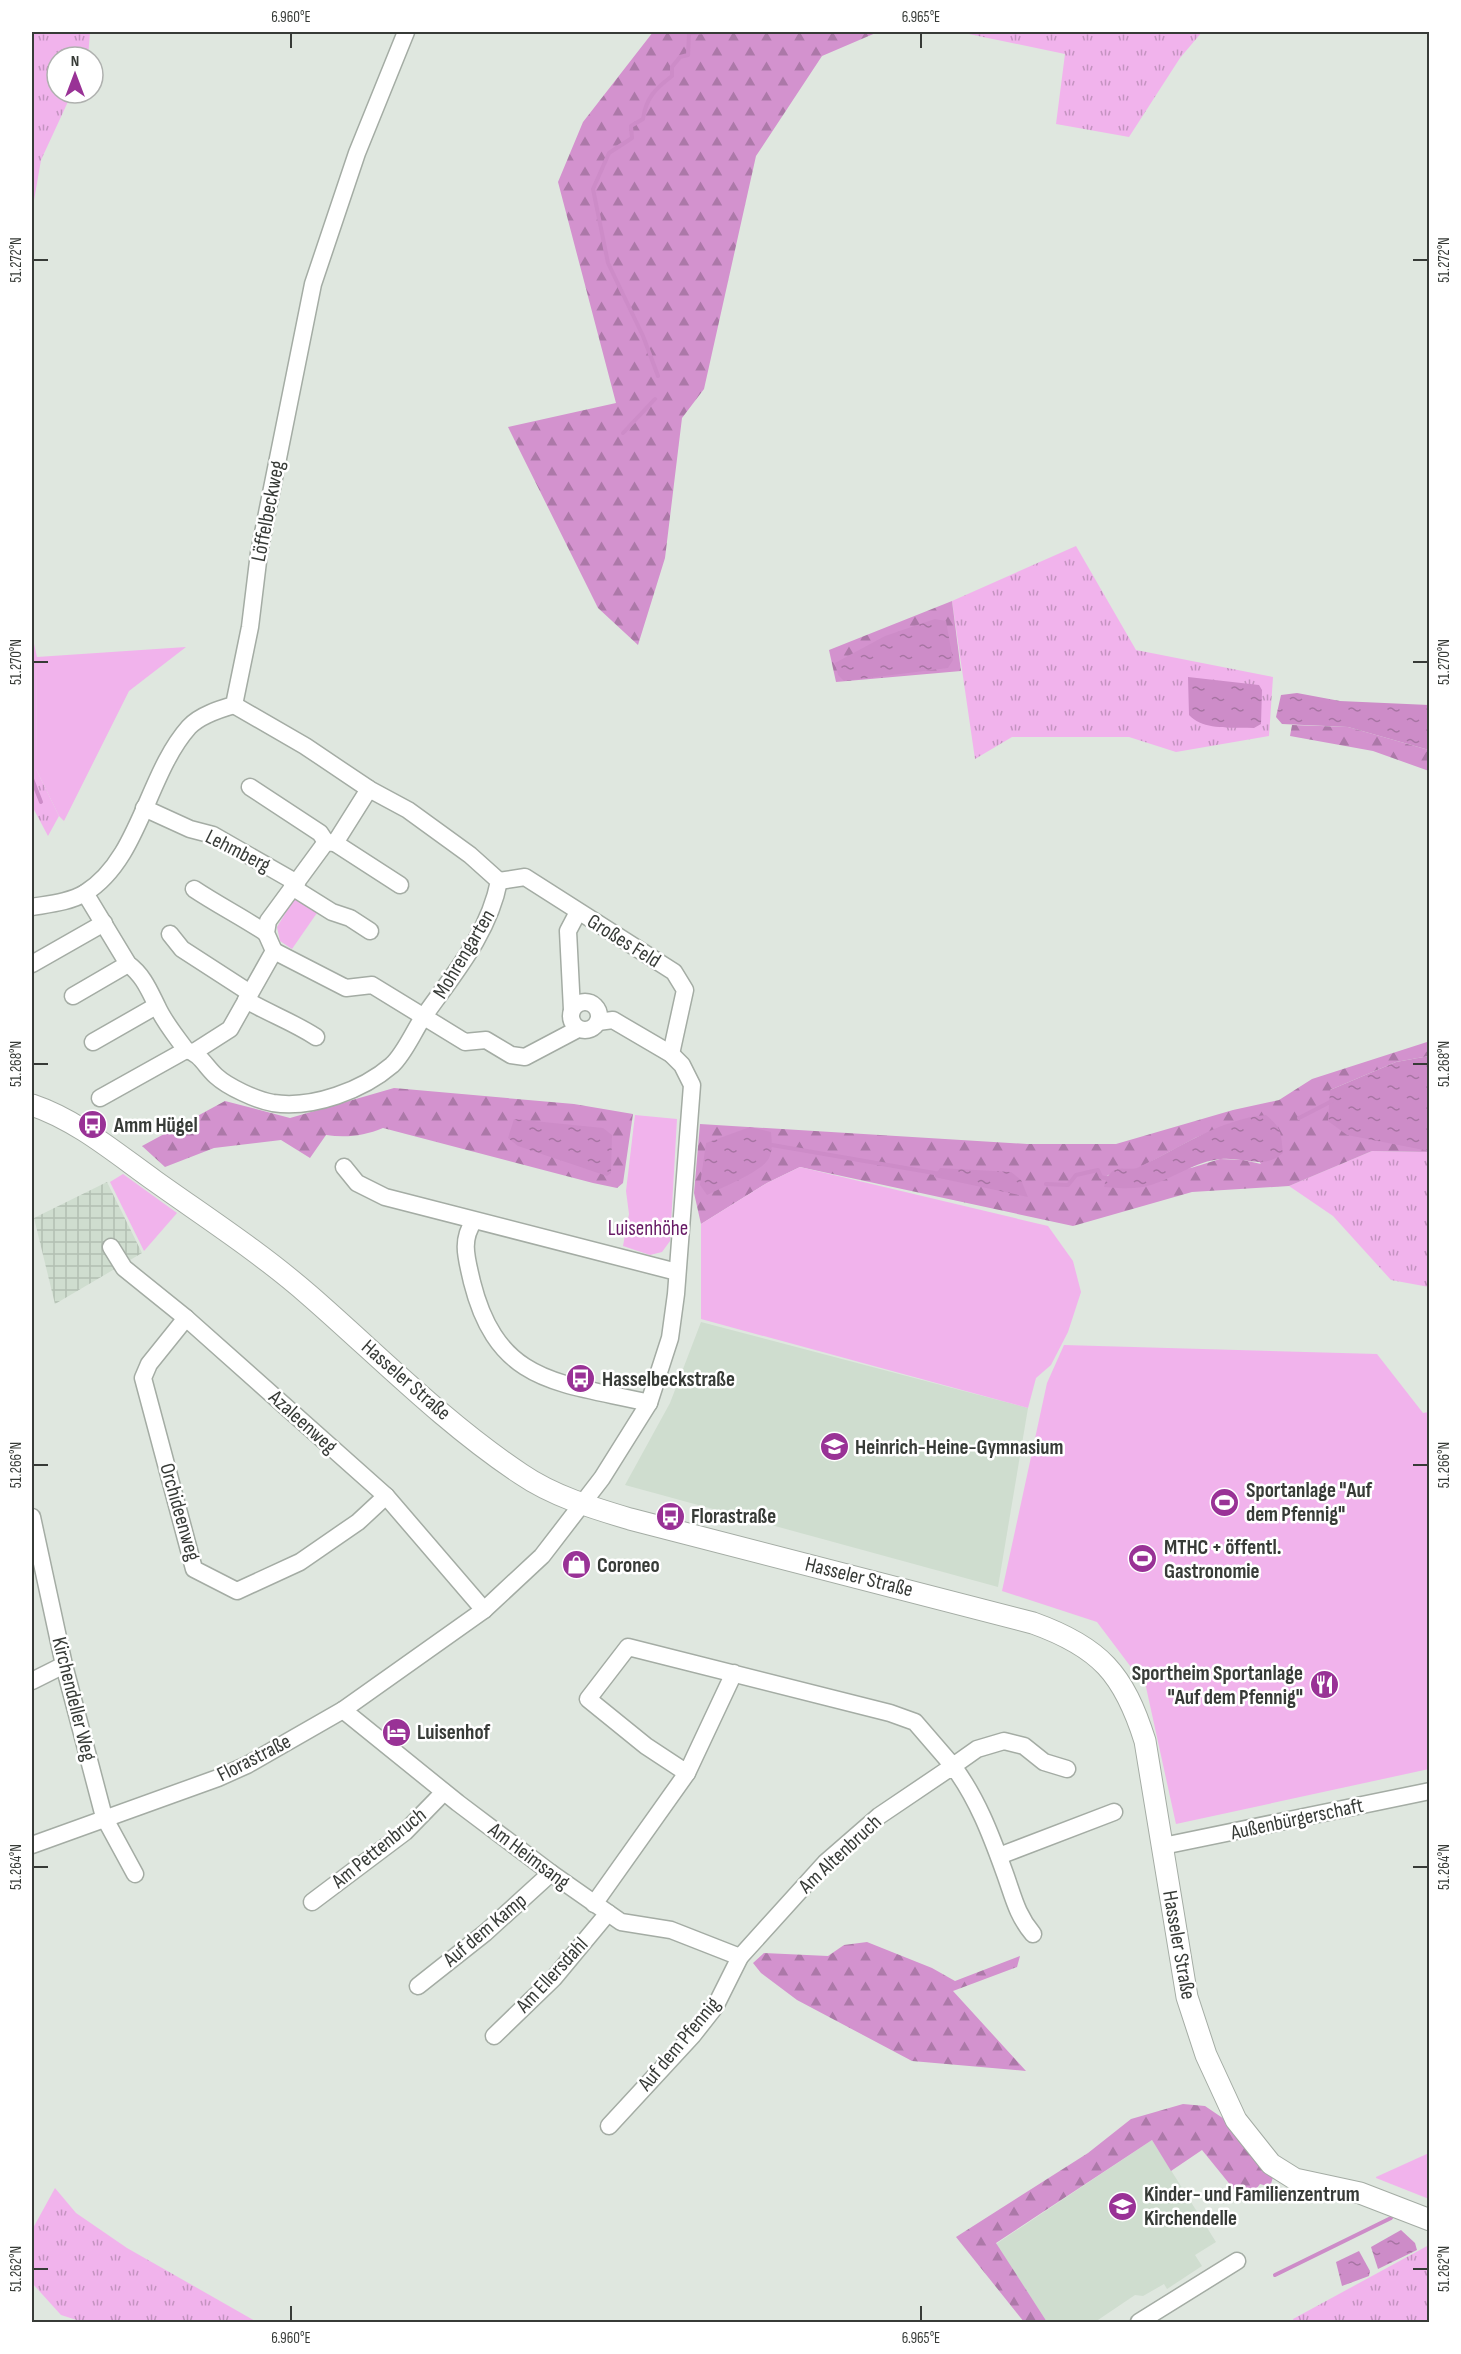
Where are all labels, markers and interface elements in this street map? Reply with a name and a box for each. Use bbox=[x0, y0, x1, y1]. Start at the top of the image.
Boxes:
text: 6.960°E bbox=[271, 8, 311, 27]
text: 6.965°E bbox=[902, 8, 940, 27]
north arrow bbox=[45, 45, 105, 105]
text: N bbox=[71, 52, 79, 71]
text: 51.272°N bbox=[7, 237, 26, 283]
text: 51.272°N bbox=[1435, 237, 1454, 283]
street label: Löffelbeckweg bbox=[246, 458, 290, 564]
text: 51.270°N bbox=[7, 639, 26, 685]
text: 51.270°N bbox=[1435, 639, 1454, 685]
street label: Lehmberg bbox=[201, 824, 275, 878]
street label: Mohrengarten bbox=[428, 905, 500, 1003]
street label: Großes Feld bbox=[583, 909, 665, 973]
text: 51.268°N bbox=[7, 1041, 26, 1087]
text: 51.268°N bbox=[1435, 1041, 1454, 1087]
bus stop icon: Amm Hügel bbox=[77, 1109, 109, 1141]
place label: Amm Hügel bbox=[113, 1113, 198, 1138]
park label: Luisenhöhe bbox=[608, 1216, 688, 1241]
street label: Hasseler Straße bbox=[356, 1334, 456, 1426]
bus stop icon: Hasselbeckstraße bbox=[565, 1363, 597, 1395]
place label: Hasselbeckstraße bbox=[602, 1367, 735, 1392]
street label: Azaleenweg bbox=[263, 1384, 342, 1459]
school or university icon: Heinrich-Heine-Gymnasium bbox=[818, 1431, 850, 1463]
place label: Heinrich-Heine-Gymnasium bbox=[855, 1435, 1063, 1460]
text: 51.266°N bbox=[7, 1442, 26, 1488]
text: 51.266°N bbox=[1435, 1442, 1454, 1488]
street label: Orchideenweg bbox=[154, 1460, 206, 1564]
place label: Sportanlage "Auf dem Pfennig" bbox=[1246, 1478, 1373, 1527]
sports icon: Sportanlage "Auf dem Pfennig" bbox=[1209, 1486, 1241, 1518]
bus stop icon: Florastraße bbox=[654, 1500, 686, 1532]
place label: Florastraße bbox=[691, 1504, 776, 1529]
place label: MTHC + öffentl. Gastronomie bbox=[1164, 1535, 1282, 1584]
sports icon: MTHC + öffentl. Gastronomie bbox=[1127, 1543, 1159, 1575]
shop icon: Coroneo bbox=[560, 1549, 592, 1581]
street label: Hasseler Straße bbox=[803, 1552, 915, 1602]
place label: Coroneo bbox=[597, 1553, 660, 1578]
street label: Kirchendeller Weg bbox=[47, 1634, 101, 1764]
place label: Sportheim Sportanlage "Auf dem Pfennig" bbox=[1132, 1661, 1303, 1710]
restaurant icon: Sportheim Sportanlage "Auf dem Pfennig" bbox=[1308, 1669, 1340, 1701]
hotel icon: Luisenhof bbox=[380, 1716, 412, 1748]
place label: Luisenhof bbox=[417, 1720, 491, 1745]
street label: Florastraße bbox=[213, 1729, 295, 1787]
street label: Außenbürgerschaft bbox=[1227, 1793, 1366, 1845]
street label: Am Pettenbruch bbox=[326, 1802, 431, 1894]
street label: Am Altenbruch bbox=[793, 1809, 887, 1899]
street label: Am Heimsang bbox=[482, 1817, 575, 1895]
text: 51.264°N bbox=[7, 1844, 26, 1890]
text: 51.264°N bbox=[1435, 1844, 1454, 1890]
street label: Auf dem Kamp bbox=[438, 1888, 532, 1973]
street label: Hasseler Straße bbox=[1157, 1889, 1201, 2001]
street label: Am Ellersdahl bbox=[510, 1932, 593, 2019]
street label: Auf dem Pfennig bbox=[632, 1992, 725, 2097]
place label: Kinder- und Familienzentrum Kirchendelle bbox=[1144, 2182, 1360, 2231]
school or university icon: Kinder- und Familienzentrum Kirchendelle bbox=[1107, 2190, 1139, 2222]
text: 51.262°N bbox=[7, 2246, 26, 2292]
text: 51.262°N bbox=[1435, 2246, 1454, 2292]
text: 6.960°E bbox=[271, 2329, 311, 2348]
text: 6.965°E bbox=[902, 2329, 940, 2348]

